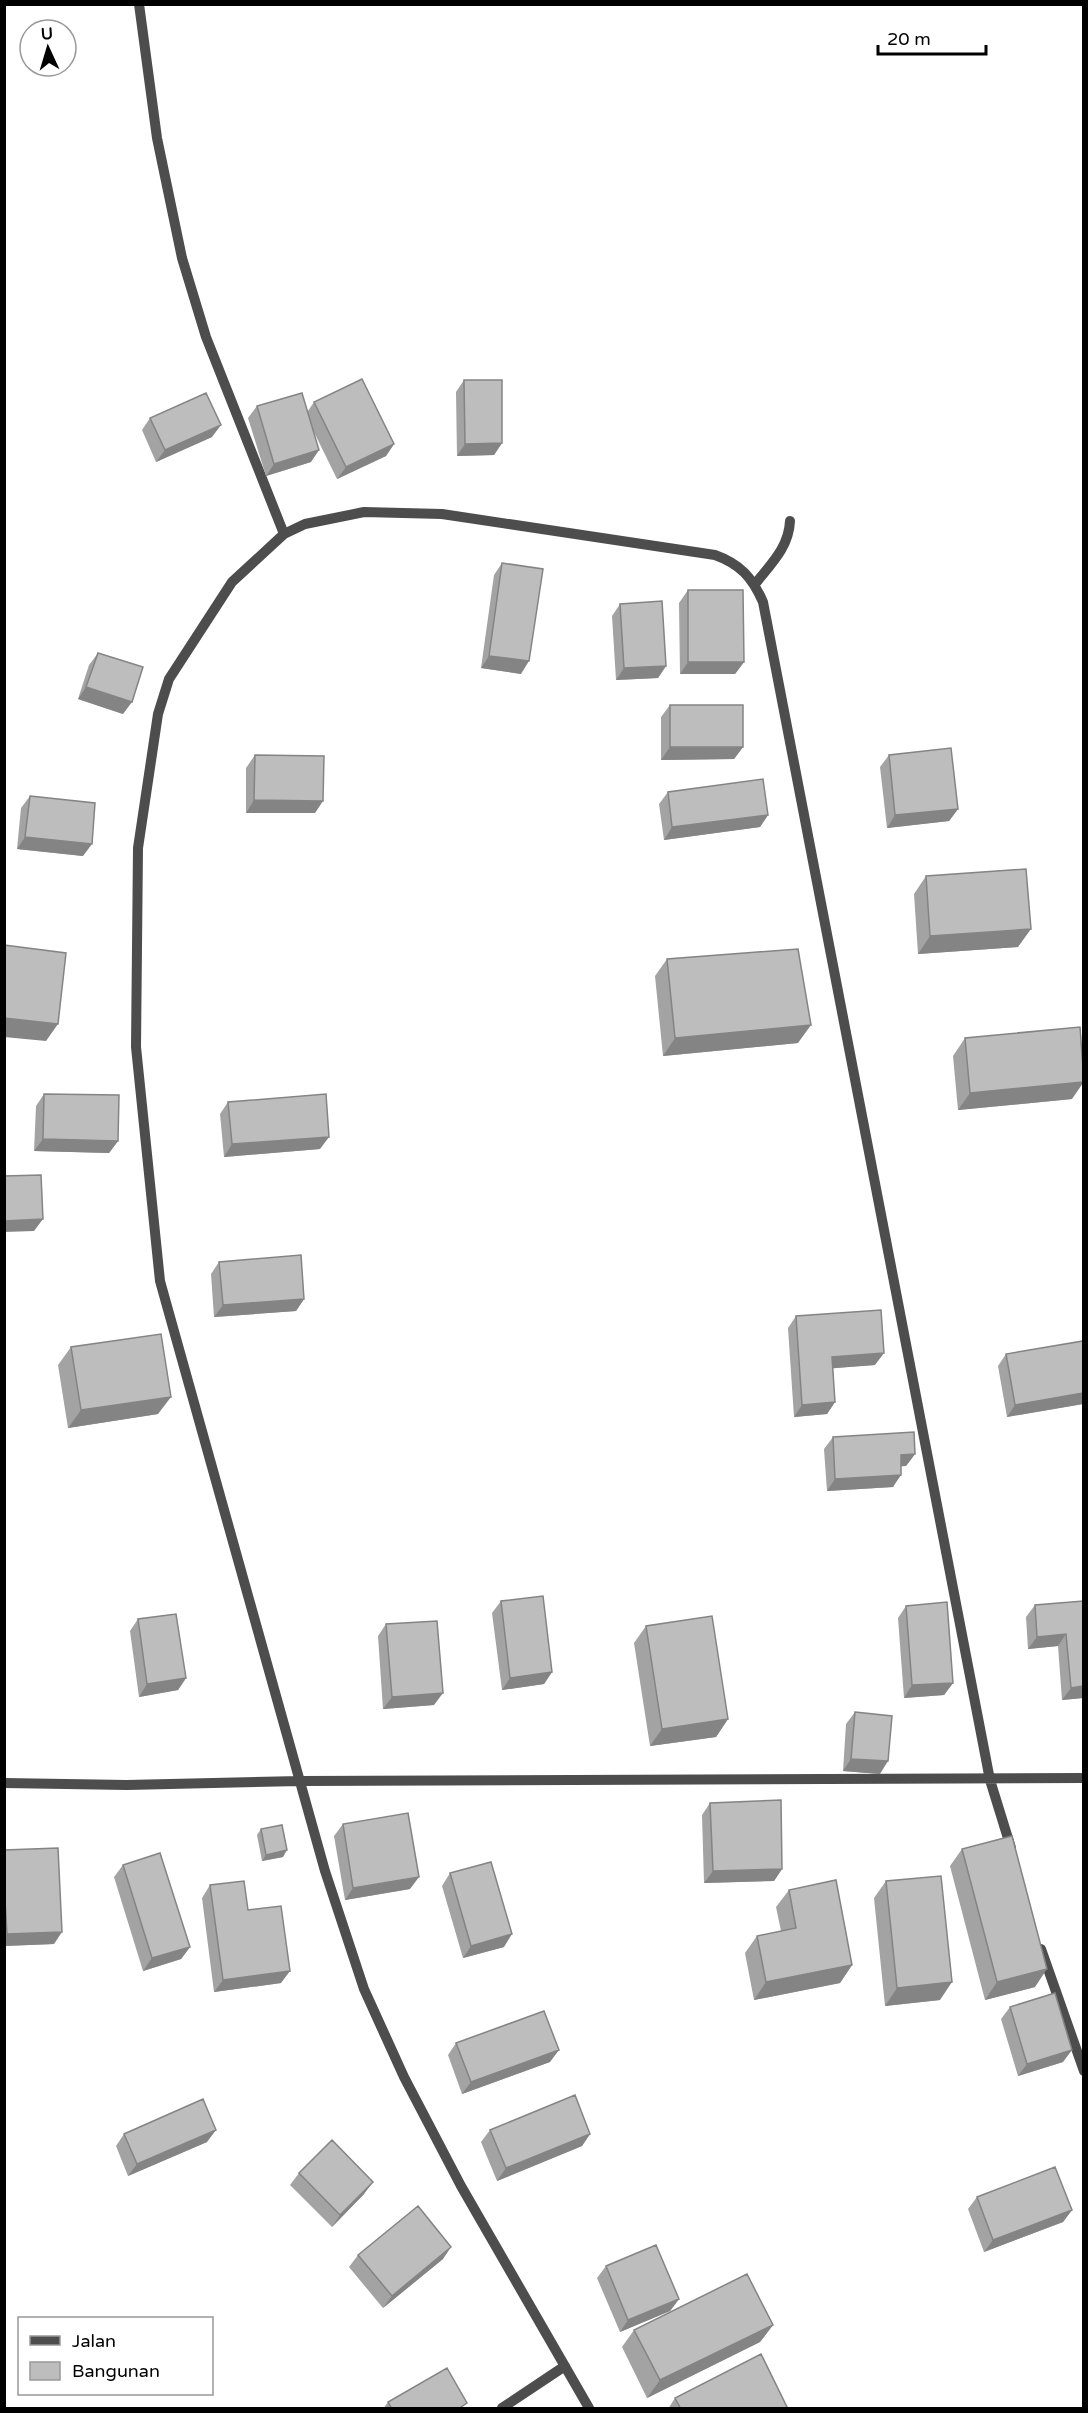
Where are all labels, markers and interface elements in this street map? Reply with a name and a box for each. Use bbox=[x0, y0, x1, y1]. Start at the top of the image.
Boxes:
north arrow bbox=[18, 18, 78, 78]
scale bar bbox=[878, 18, 986, 56]
text: U bbox=[40, 24, 54, 44]
text: 20 m bbox=[887, 28, 931, 50]
legend bbox=[18, 2317, 213, 2395]
text: Jalan bbox=[72, 2330, 116, 2352]
text: Bangunan bbox=[72, 2360, 160, 2382]

